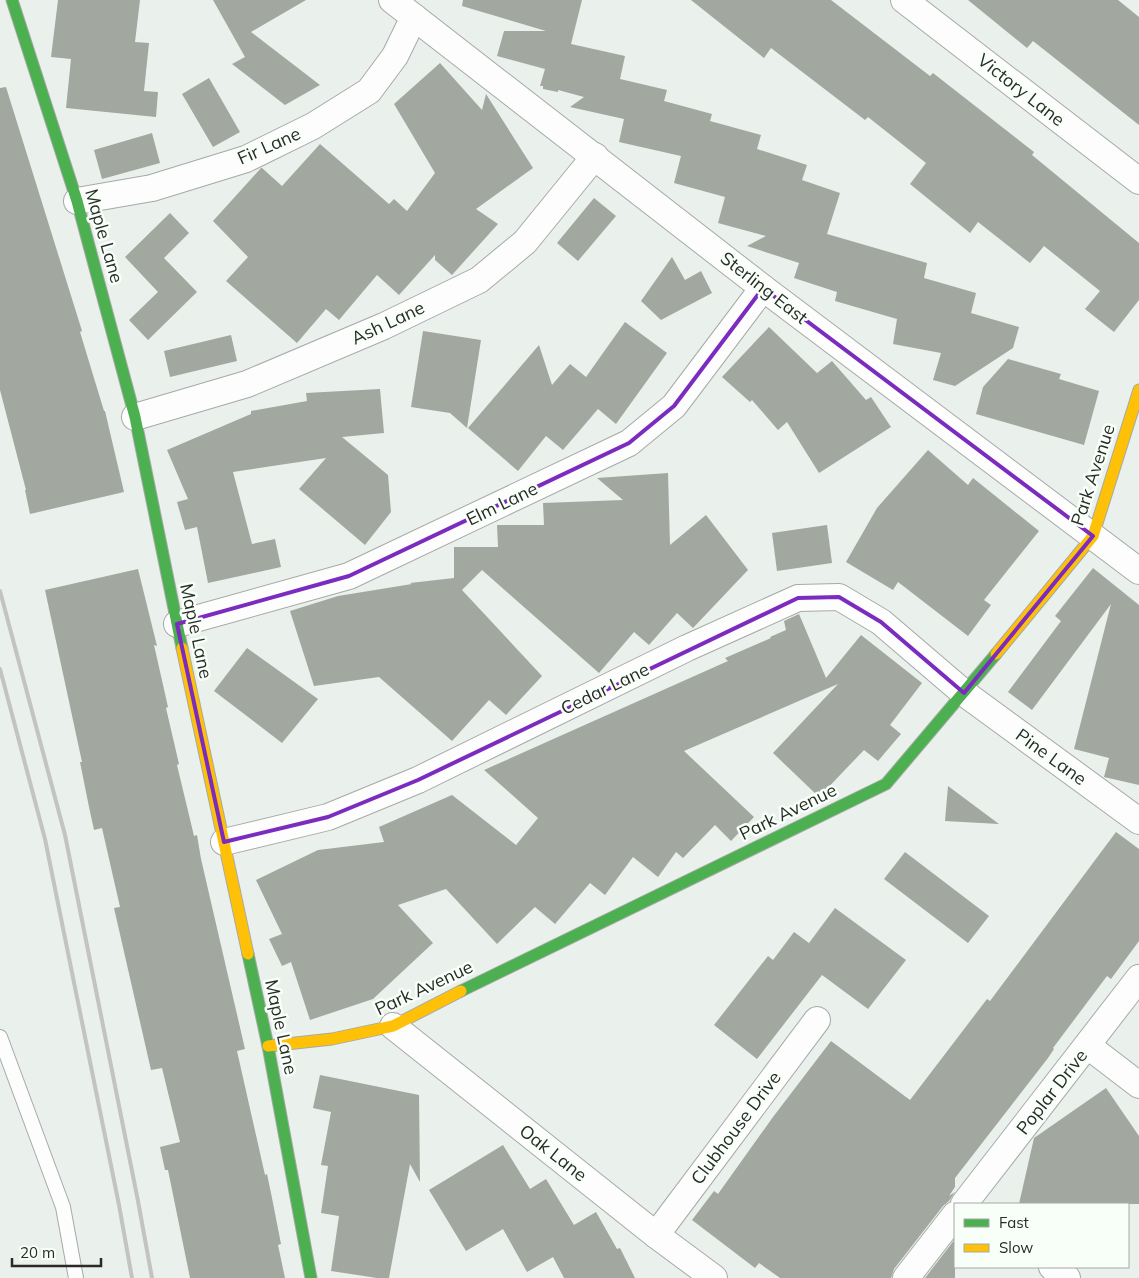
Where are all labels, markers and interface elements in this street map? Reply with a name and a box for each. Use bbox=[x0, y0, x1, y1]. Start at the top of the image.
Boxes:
street label: Victory Lane bbox=[973, 48, 1070, 131]
street label: Fir Lane bbox=[234, 121, 304, 170]
street label: Maple Lane bbox=[80, 186, 129, 286]
street label: Sterling East bbox=[716, 246, 813, 329]
street label: Ash Lane bbox=[347, 296, 428, 350]
street label: Park Avenue bbox=[1065, 421, 1120, 528]
street label: Elm Lane bbox=[462, 476, 541, 531]
street label: Maple Lane bbox=[175, 581, 218, 681]
street label: Cedar Lane bbox=[557, 657, 653, 720]
street label: Pine Lane bbox=[1011, 723, 1091, 790]
street label: Park Avenue bbox=[735, 778, 840, 845]
street label: Park Avenue bbox=[371, 955, 476, 1020]
street label: Maple Lane bbox=[260, 977, 303, 1077]
street label: Poplar Drive bbox=[1011, 1044, 1092, 1139]
street label: Clubhouse Drive bbox=[686, 1067, 786, 1189]
street label: Oak Lane bbox=[515, 1119, 592, 1186]
legend bbox=[954, 1203, 1129, 1268]
text: Fast bbox=[999, 1213, 1029, 1232]
scale bar bbox=[12, 1236, 101, 1268]
text: Slow bbox=[999, 1238, 1033, 1257]
text: 20 m bbox=[20, 1243, 55, 1262]

